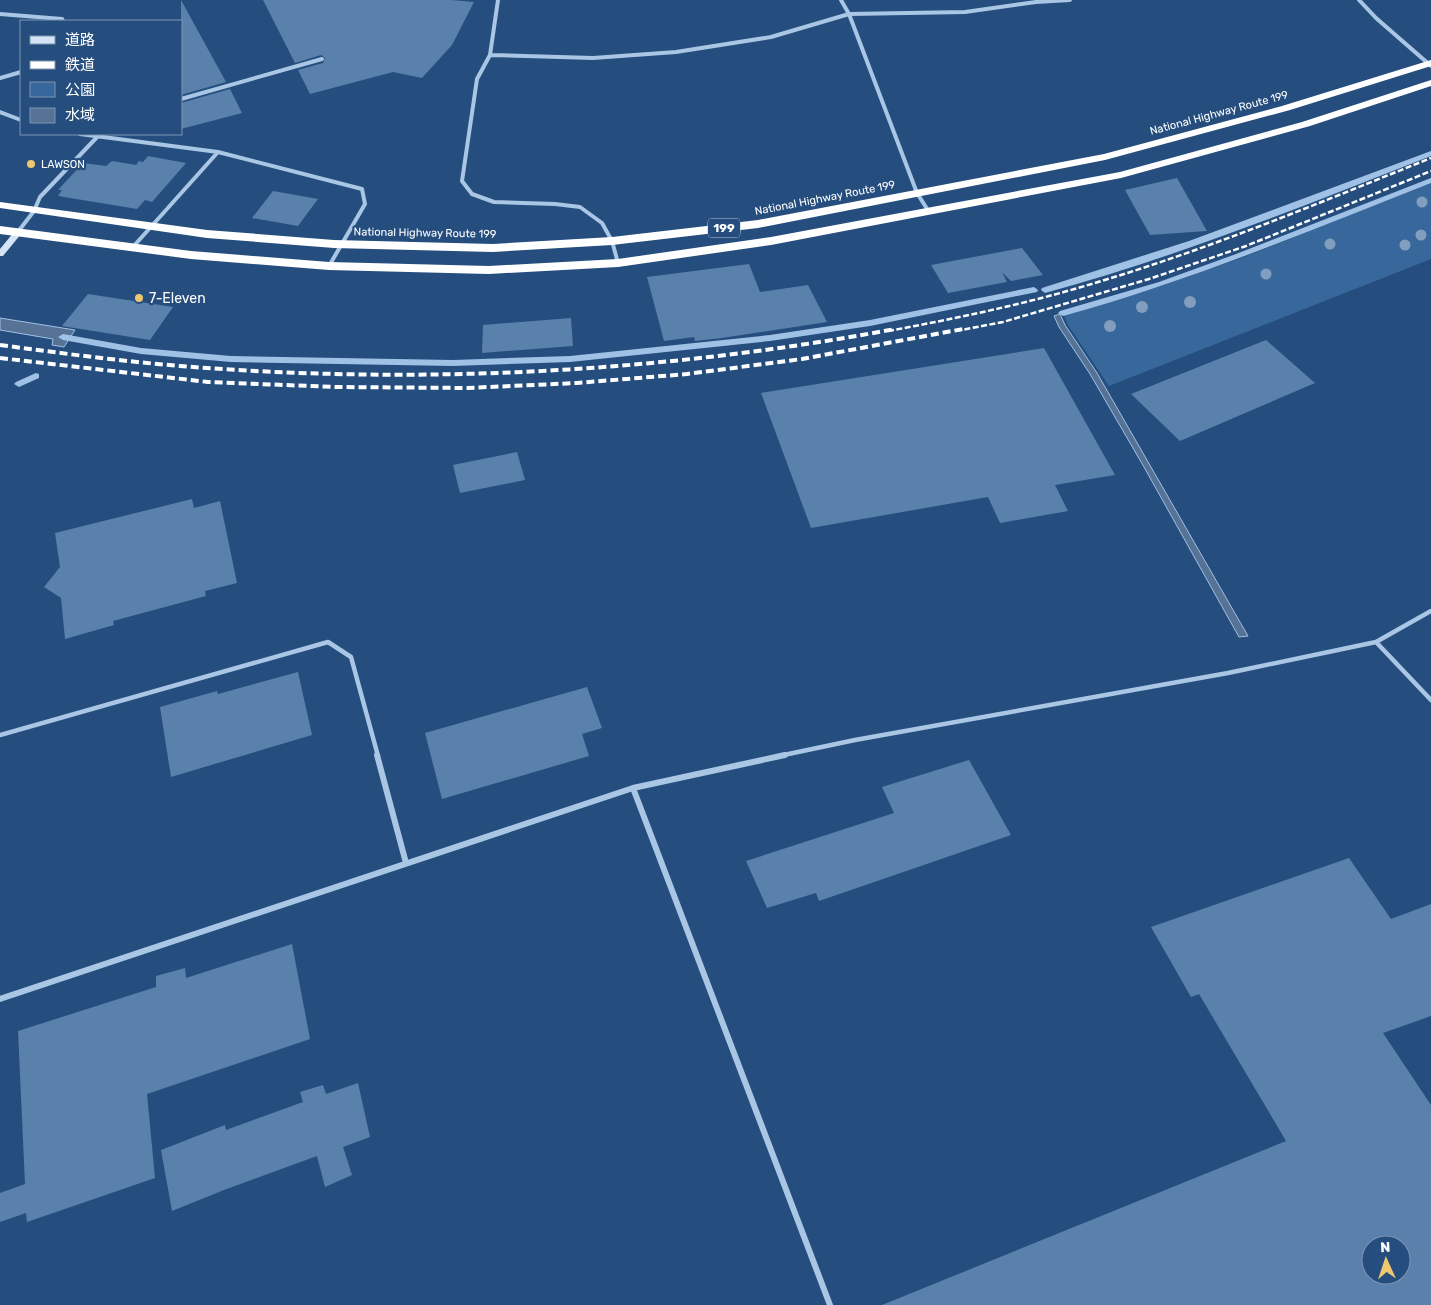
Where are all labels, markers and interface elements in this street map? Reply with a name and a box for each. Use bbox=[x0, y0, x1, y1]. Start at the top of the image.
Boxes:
legend bbox=[20, 20, 182, 135]
text: 道路 bbox=[65, 31, 95, 49]
text: 鉄道 bbox=[65, 56, 95, 74]
text: 公園 bbox=[65, 81, 95, 99]
street label: National Highway Route 199 bbox=[1148, 88, 1290, 138]
text: 水域 bbox=[65, 106, 95, 124]
marker: LAWSON bbox=[25, 158, 37, 170]
place label: LAWSON bbox=[41, 158, 85, 171]
street label: National Highway Route 199 bbox=[754, 178, 896, 218]
road number: 199 bbox=[708, 218, 740, 238]
street label: National Highway Route 199 bbox=[353, 225, 497, 241]
place label: 7-Eleven bbox=[149, 290, 206, 307]
marker: 7-Eleven bbox=[133, 292, 145, 304]
north arrow bbox=[1361, 1235, 1411, 1285]
text: N bbox=[1380, 1239, 1391, 1256]

